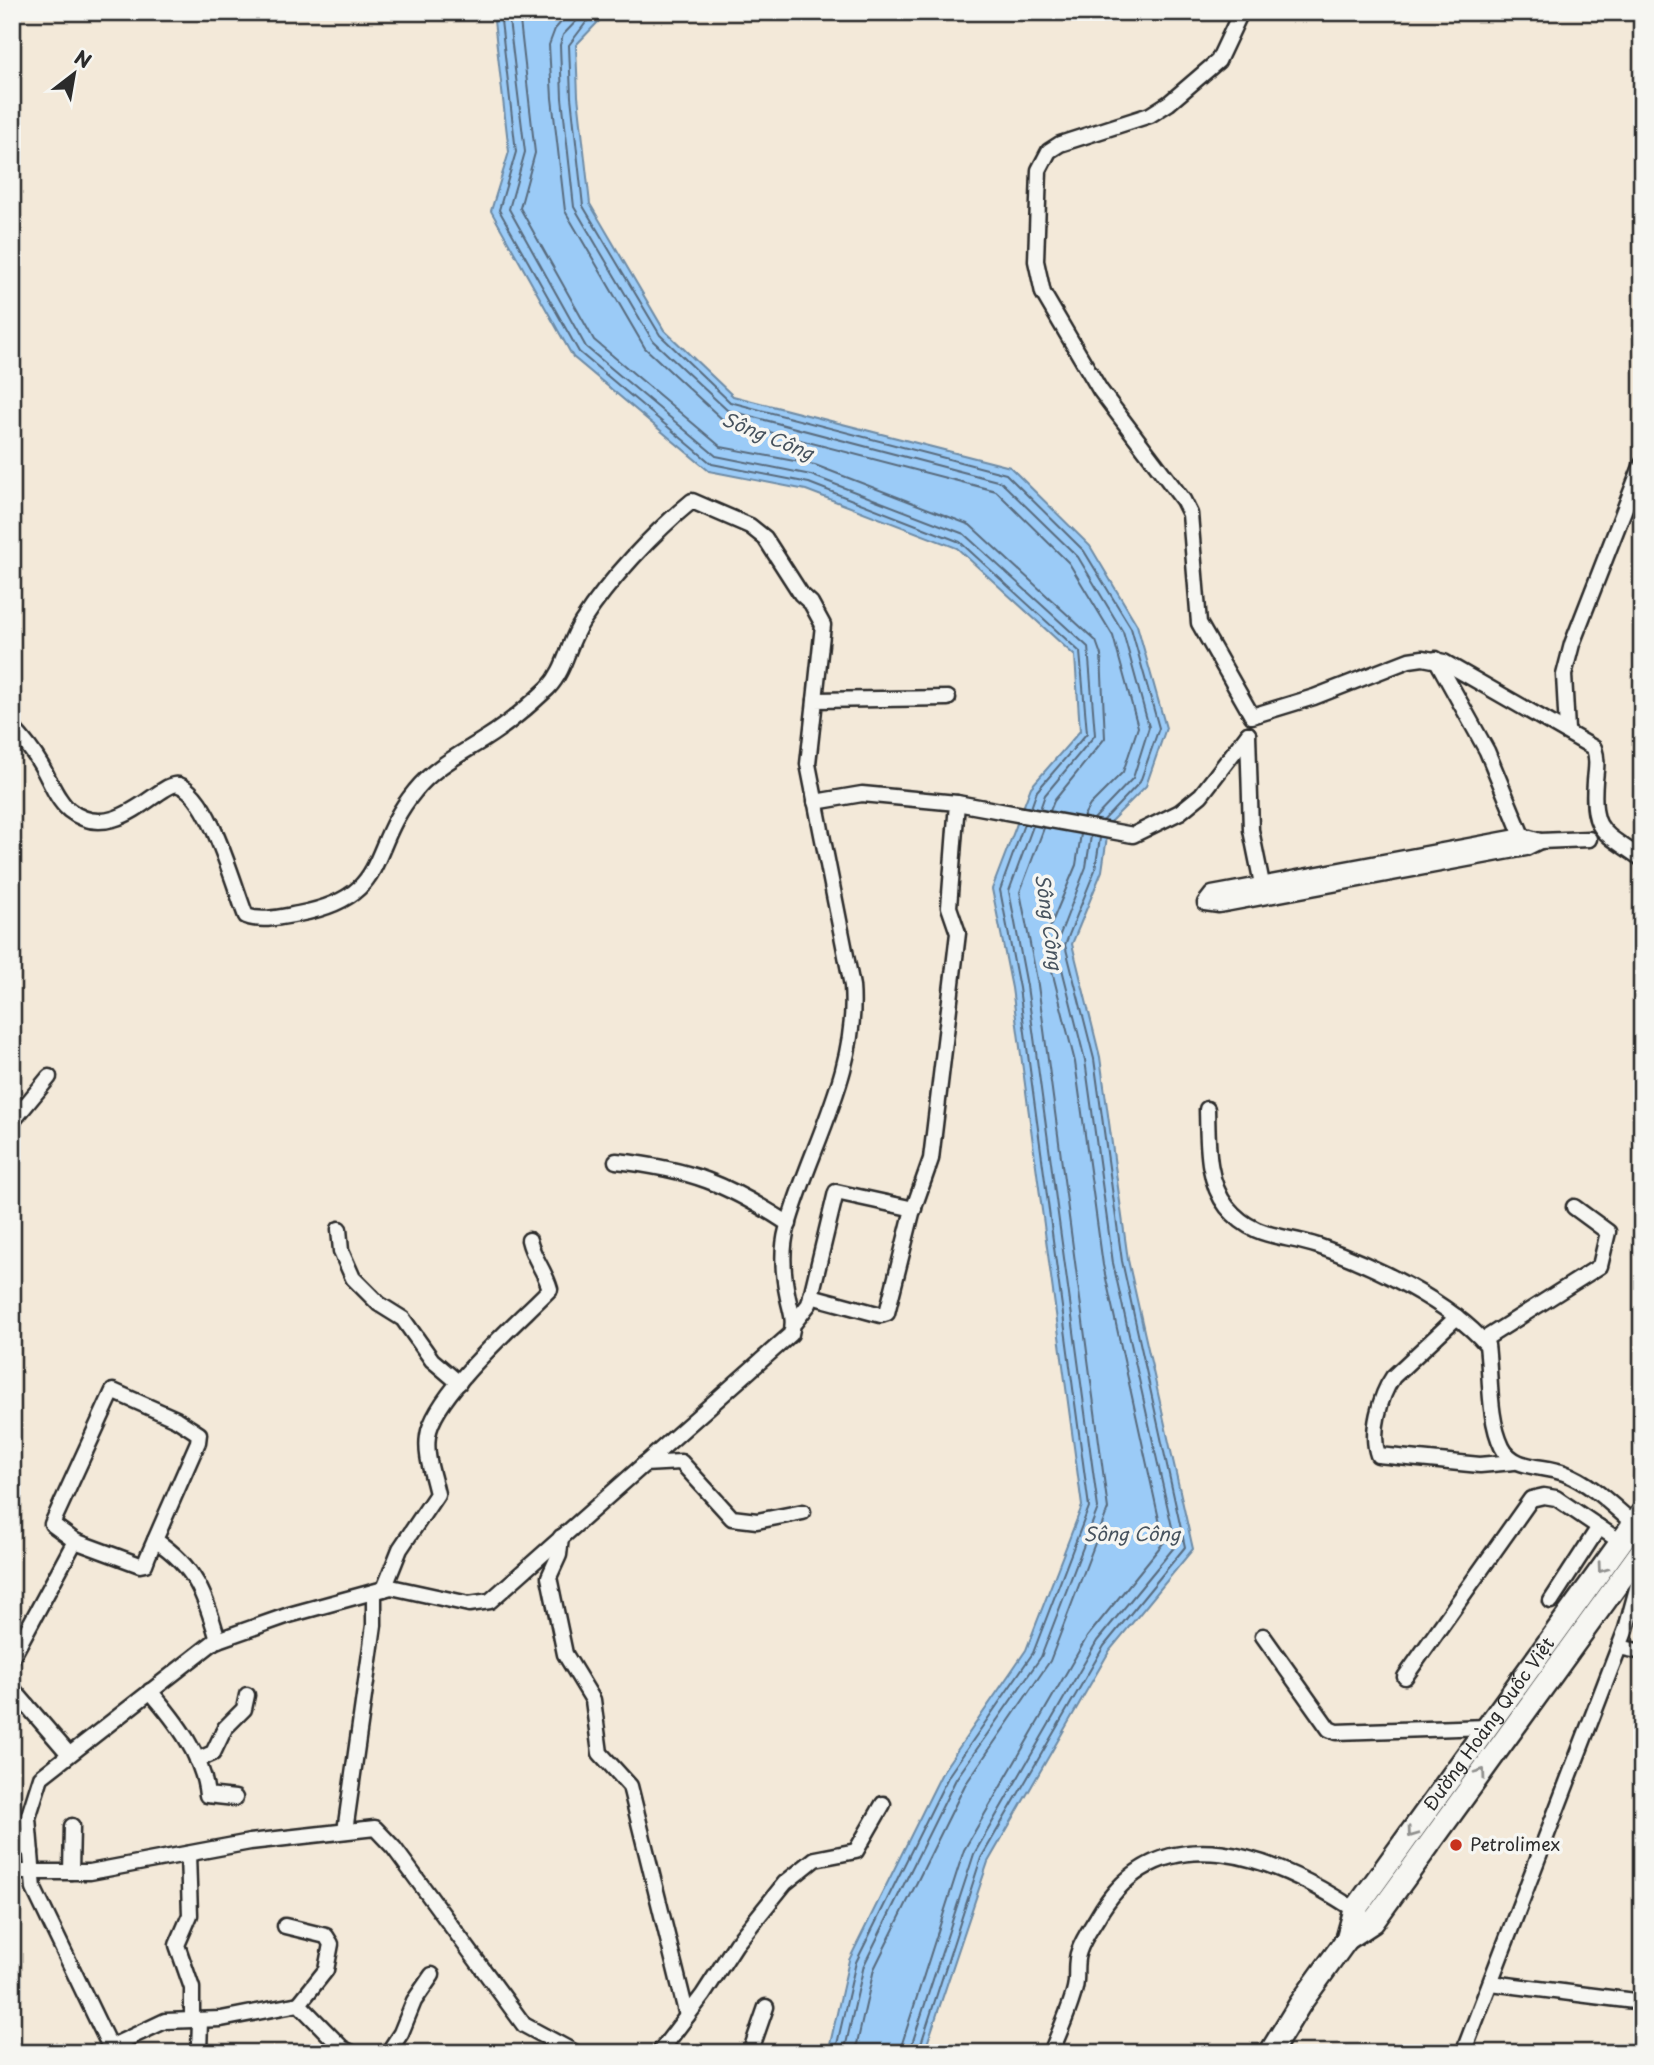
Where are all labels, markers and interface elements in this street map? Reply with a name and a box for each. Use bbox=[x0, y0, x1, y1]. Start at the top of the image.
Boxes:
north arrow bbox=[38, 38, 108, 108]
text: N bbox=[70, 43, 97, 74]
water label: Sông Công bbox=[718, 404, 820, 467]
water label: Sông Công bbox=[1029, 872, 1071, 973]
water label: Sông Công bbox=[1084, 1519, 1182, 1547]
one-way arrow bbox=[1598, 1561, 1610, 1573]
street label: Đường Hoàng Quốc Việt bbox=[1416, 1631, 1560, 1816]
one-way arrow bbox=[1473, 1768, 1485, 1781]
one-way arrow bbox=[1408, 1825, 1420, 1837]
place label: Petrolimex bbox=[1470, 1830, 1560, 1857]
marker: Petrolimex bbox=[1448, 1837, 1464, 1853]

